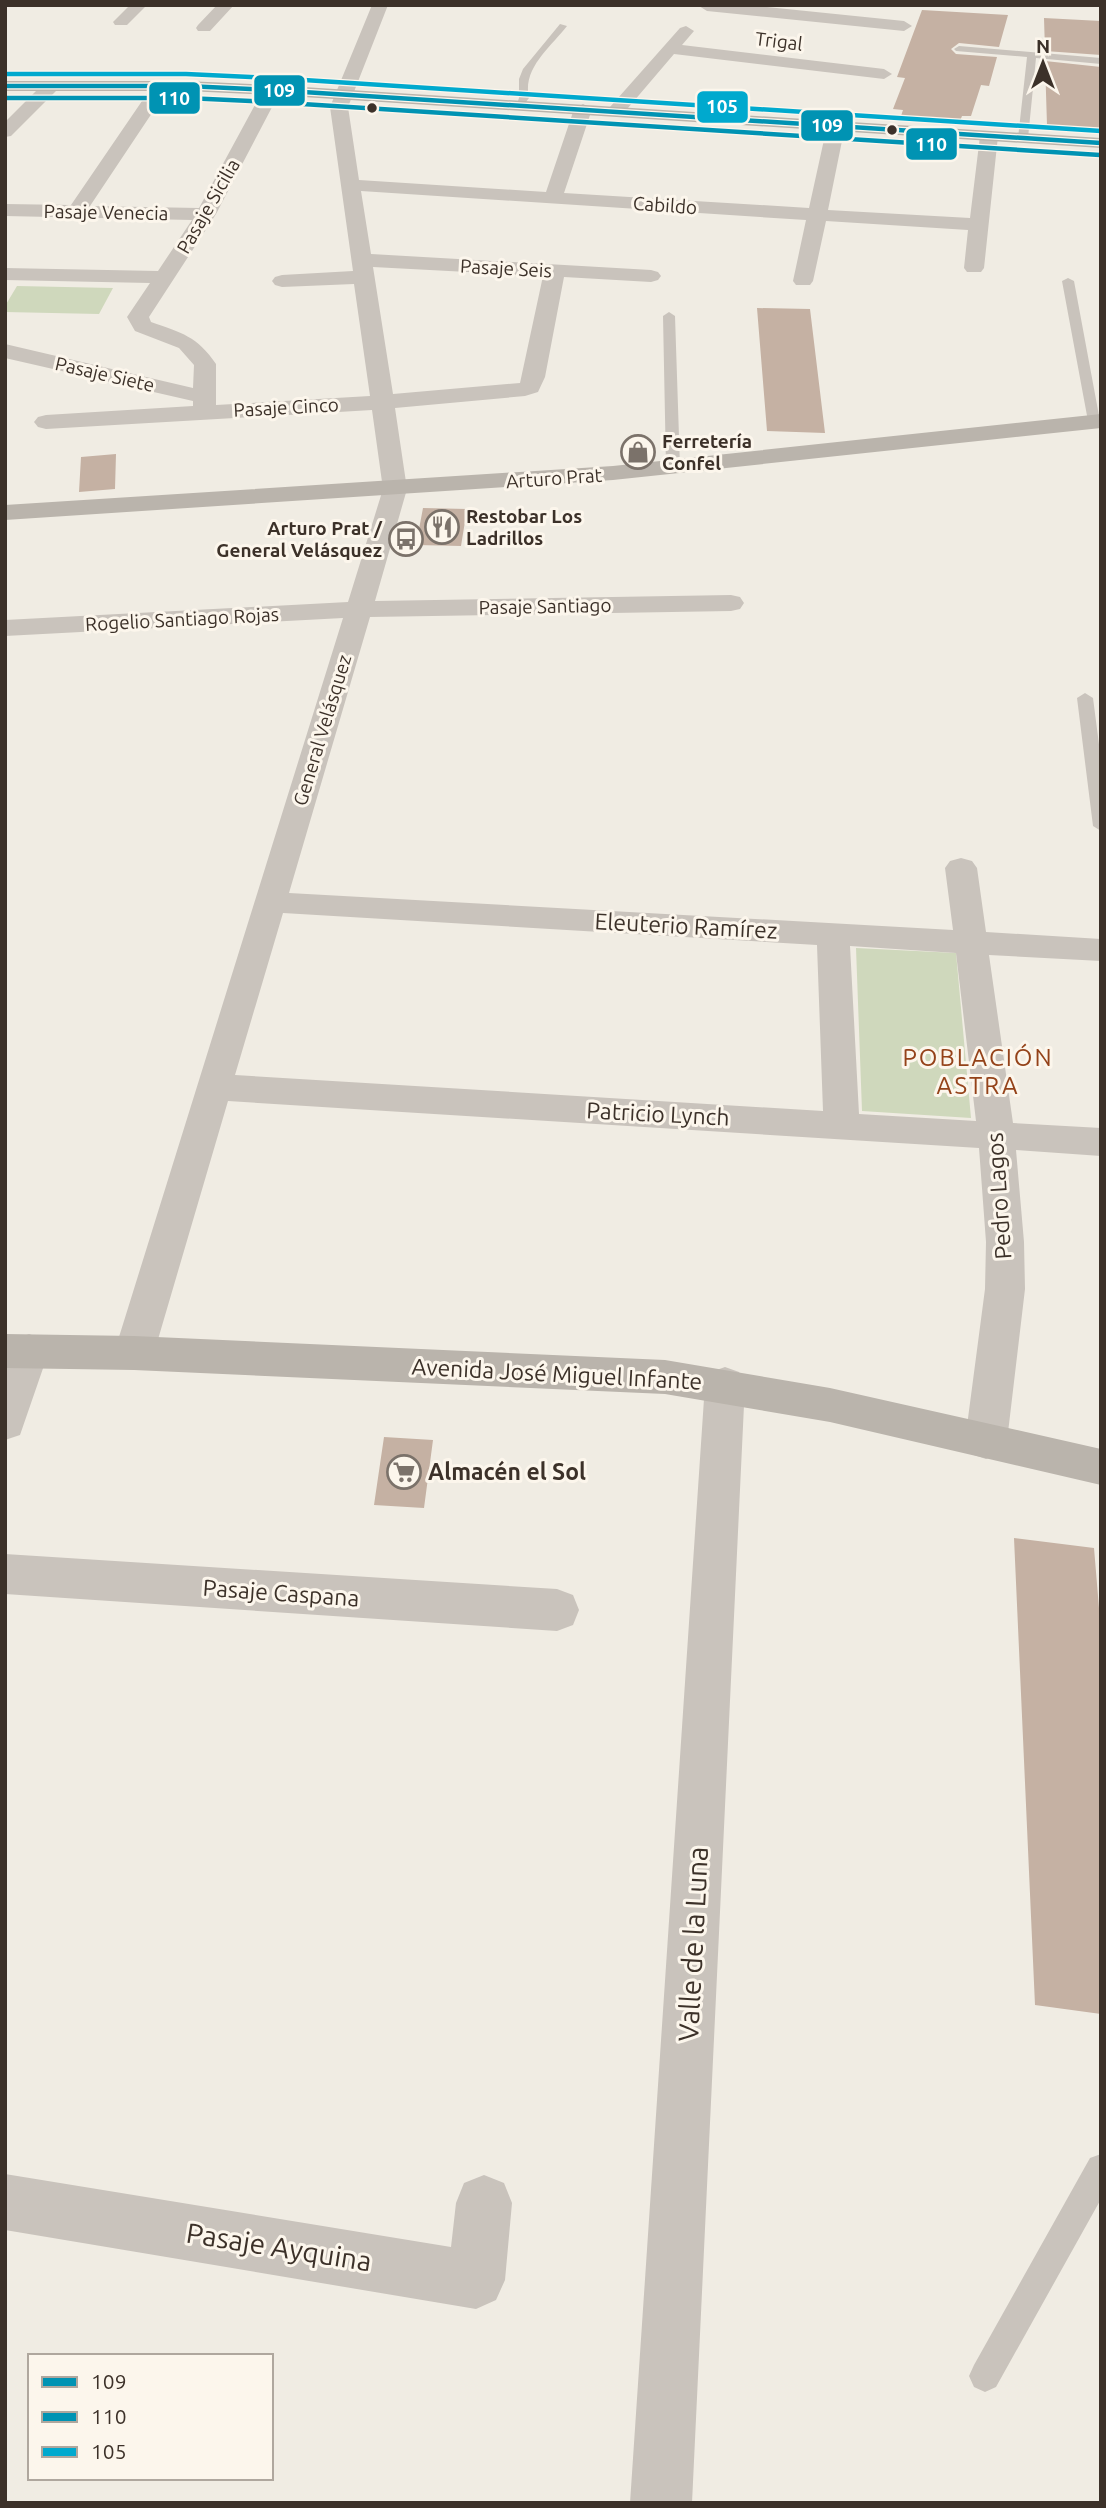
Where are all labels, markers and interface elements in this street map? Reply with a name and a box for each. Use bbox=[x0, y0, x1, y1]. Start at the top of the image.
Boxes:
street label: Trigal bbox=[754, 27, 804, 55]
north arrow bbox=[1008, 28, 1078, 98]
text: N bbox=[1036, 35, 1050, 57]
line badge: 109 bbox=[253, 74, 306, 107]
text: 109 bbox=[263, 79, 295, 101]
line badge: 110 bbox=[148, 81, 201, 115]
text: 110 bbox=[158, 87, 190, 109]
line badge: 105 bbox=[696, 90, 749, 124]
text: 105 bbox=[706, 95, 738, 117]
unlabelled marker bbox=[365, 101, 379, 115]
line badge: 109 bbox=[800, 109, 854, 142]
text: 109 bbox=[811, 114, 843, 136]
unlabelled marker bbox=[885, 123, 899, 137]
line badge: 110 bbox=[905, 127, 958, 161]
text: 110 bbox=[915, 133, 947, 155]
street label: Pasaje Sicilia bbox=[172, 155, 244, 257]
street label: Cabildo bbox=[632, 192, 698, 218]
street label: Pasaje Venecia bbox=[43, 200, 169, 224]
street label: Pasaje Seis bbox=[460, 255, 552, 281]
street label: Pasaje Siete bbox=[53, 352, 157, 396]
street label: Pasaje Cinco bbox=[233, 393, 339, 421]
place label: Ferretería Confel bbox=[662, 430, 752, 474]
shop icon: Ferretería Confel bbox=[619, 433, 657, 471]
street label: Arturo Prat bbox=[505, 464, 603, 492]
place label: Restobar Los Ladrillos bbox=[466, 505, 582, 549]
restaurant icon: Restobar Los Ladrillos bbox=[423, 508, 461, 546]
place label: Arturo Prat / General Velásquez bbox=[216, 517, 383, 561]
bus stop icon: Arturo Prat / General Velásquez bbox=[387, 520, 425, 558]
street label: Pasaje Santiago bbox=[478, 594, 612, 618]
street label: Rogelio Santiago Rojas bbox=[85, 603, 279, 635]
street label: General Velásquez bbox=[289, 652, 356, 808]
street label: Eleuterio Ramírez bbox=[594, 908, 778, 943]
district label: POBLACIÓN ASTRA bbox=[902, 1043, 1054, 1099]
street label: Patricio Lynch bbox=[586, 1097, 730, 1130]
street label: Pedro Lagos bbox=[982, 1132, 1015, 1260]
street label: Avenida José Miguel Infante bbox=[411, 1353, 703, 1394]
supermarket icon: Almacén el Sol bbox=[385, 1453, 423, 1491]
place label: Almacén el Sol bbox=[428, 1459, 586, 1484]
street label: Pasaje Caspana bbox=[202, 1575, 360, 1610]
street label: Valle de la Luna bbox=[672, 1846, 713, 2042]
street label: Pasaje Ayquina bbox=[184, 2217, 374, 2276]
legend bbox=[28, 2354, 273, 2480]
text: 109 bbox=[91, 2369, 127, 2393]
text: 110 bbox=[91, 2404, 127, 2428]
text: 105 bbox=[91, 2439, 127, 2463]

